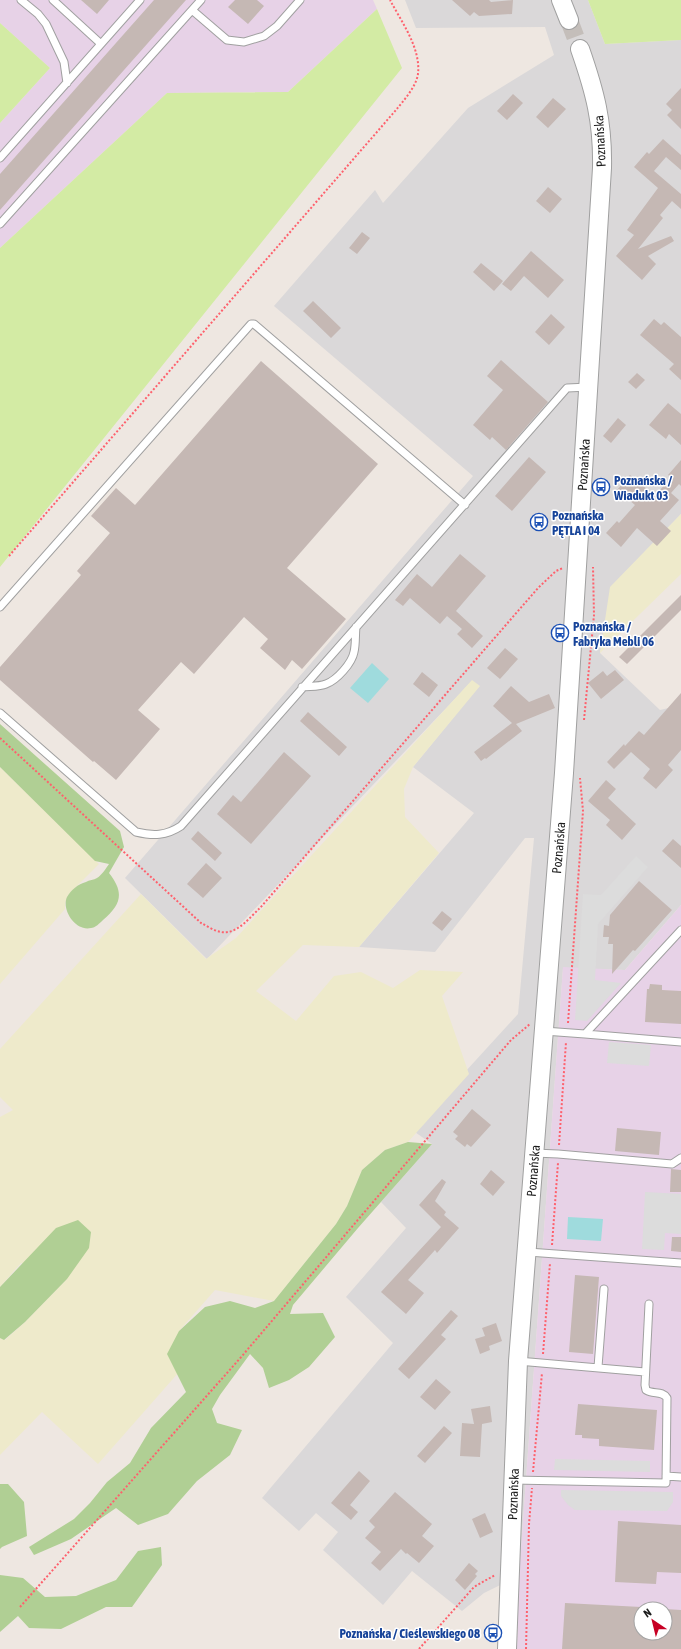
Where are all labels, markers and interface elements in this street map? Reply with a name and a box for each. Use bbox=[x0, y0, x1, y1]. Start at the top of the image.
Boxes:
street label: Poznańska bbox=[591, 115, 609, 167]
street label: Poznańska bbox=[574, 438, 592, 491]
place label: Poznańska / Wiadukt 03 bbox=[613, 473, 673, 503]
bus stop icon: Poznańska / Wiadukt 03 bbox=[591, 477, 611, 497]
place label: Poznańska PĘTLA I 04 bbox=[552, 508, 604, 538]
bus stop icon: Poznańska PĘTLA I 04 bbox=[529, 512, 549, 532]
place label: Poznańska / Fabryka Mebli 06 bbox=[573, 619, 654, 649]
bus stop icon: Poznańska / Fabryka Mebli 06 bbox=[550, 623, 570, 643]
street label: Poznańska bbox=[549, 821, 568, 874]
street label: Poznańska bbox=[523, 1144, 542, 1197]
street label: Poznańska bbox=[504, 1468, 521, 1520]
north arrow bbox=[633, 1601, 673, 1641]
text: N bbox=[641, 1606, 653, 1620]
bus stop icon: Poznańska / Cieślewskiego 08 bbox=[483, 1623, 503, 1643]
place label: Poznańska / Cieślewskiego 08 bbox=[339, 1626, 480, 1641]

